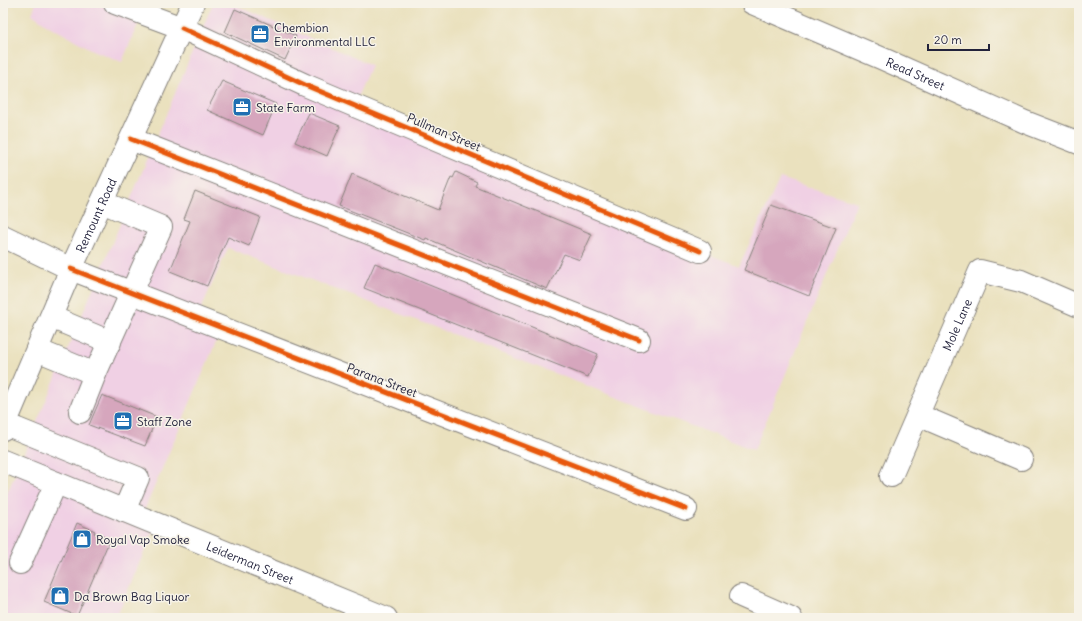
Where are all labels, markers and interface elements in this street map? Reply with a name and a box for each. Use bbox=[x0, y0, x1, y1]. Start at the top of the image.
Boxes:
place label: Chembion Environmental LLC bbox=[274, 20, 376, 49]
office icon: Chembion Environmental LLC bbox=[249, 23, 271, 45]
scale bar bbox=[928, 26, 989, 52]
text: 20 m bbox=[934, 32, 962, 47]
street label: Read Street bbox=[884, 54, 947, 93]
office icon: State Farm bbox=[231, 96, 253, 118]
place label: State Farm bbox=[256, 100, 316, 115]
street label: Pullman Street bbox=[405, 110, 483, 154]
street label: Remount Road bbox=[72, 176, 119, 255]
street label: Mole Lane bbox=[939, 296, 975, 353]
street label: Parana Street bbox=[345, 360, 419, 400]
office icon: Staff Zone bbox=[112, 410, 134, 432]
place label: Staff Zone bbox=[137, 414, 192, 429]
shop icon: Royal Vap Smoke bbox=[71, 528, 93, 550]
place label: Royal Vap Smoke bbox=[96, 532, 189, 547]
street label: Leiderman Street bbox=[204, 538, 296, 587]
shop icon: Da Brown Bag Liquor bbox=[49, 585, 71, 607]
place label: Da Brown Bag Liquor bbox=[74, 589, 190, 604]

